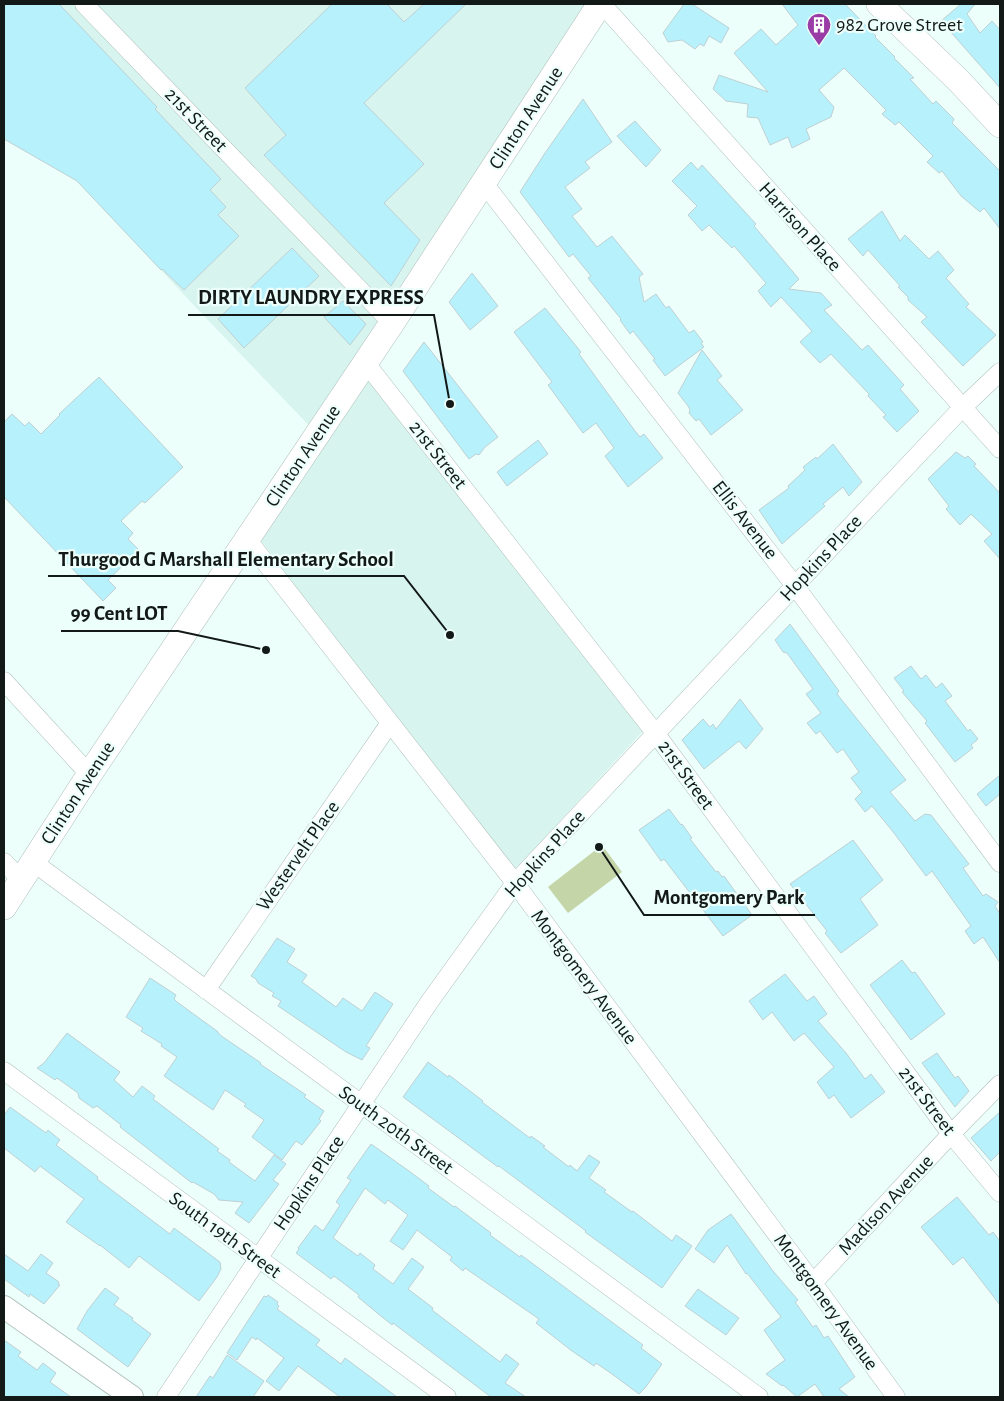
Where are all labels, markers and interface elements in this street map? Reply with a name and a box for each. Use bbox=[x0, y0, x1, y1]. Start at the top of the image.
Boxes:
building icon: 982 Grove Street bbox=[806, 12, 832, 46]
place label: 982 Grove Street bbox=[836, 15, 963, 35]
street label: Clinton Avenue bbox=[485, 63, 567, 173]
street label: 21st Street bbox=[161, 84, 231, 156]
street label: Harrison Place bbox=[755, 179, 845, 275]
callout: DIRTY LAUNDRY EXPRESS bbox=[188, 279, 434, 315]
text: DIRTY LAUNDRY EXPRESS bbox=[198, 287, 424, 308]
street label: Clinton Avenue bbox=[262, 401, 344, 511]
street label: 21st Street bbox=[405, 417, 471, 493]
street label: Ellis Avenue bbox=[708, 477, 782, 563]
street label: Hopkins Place bbox=[776, 511, 866, 605]
callout: Thurgood G Marshall Elementary School bbox=[48, 540, 404, 576]
text: Thurgood G Marshall Elementary School bbox=[58, 549, 394, 570]
callout: 99 Cent LOT bbox=[61, 595, 178, 631]
text: 99 Cent LOT bbox=[70, 603, 168, 624]
street label: 21st Street bbox=[654, 737, 718, 814]
street label: Clinton Avenue bbox=[37, 738, 119, 848]
street label: Westervelt Place bbox=[253, 797, 343, 915]
street label: Hopkins Place bbox=[501, 807, 589, 901]
callout: Montgomery Park bbox=[644, 879, 815, 915]
text: Montgomery Park bbox=[654, 887, 805, 908]
street label: Montgomery Avenue bbox=[527, 906, 641, 1048]
street label: 21st Street bbox=[895, 1063, 959, 1140]
street label: South 20th Street bbox=[335, 1082, 457, 1178]
street label: Hopkins Place bbox=[270, 1132, 348, 1234]
street label: Madison Avenue bbox=[835, 1151, 937, 1259]
street label: South 19th Street bbox=[165, 1188, 285, 1282]
street label: Montgomery Avenue bbox=[770, 1230, 882, 1374]

